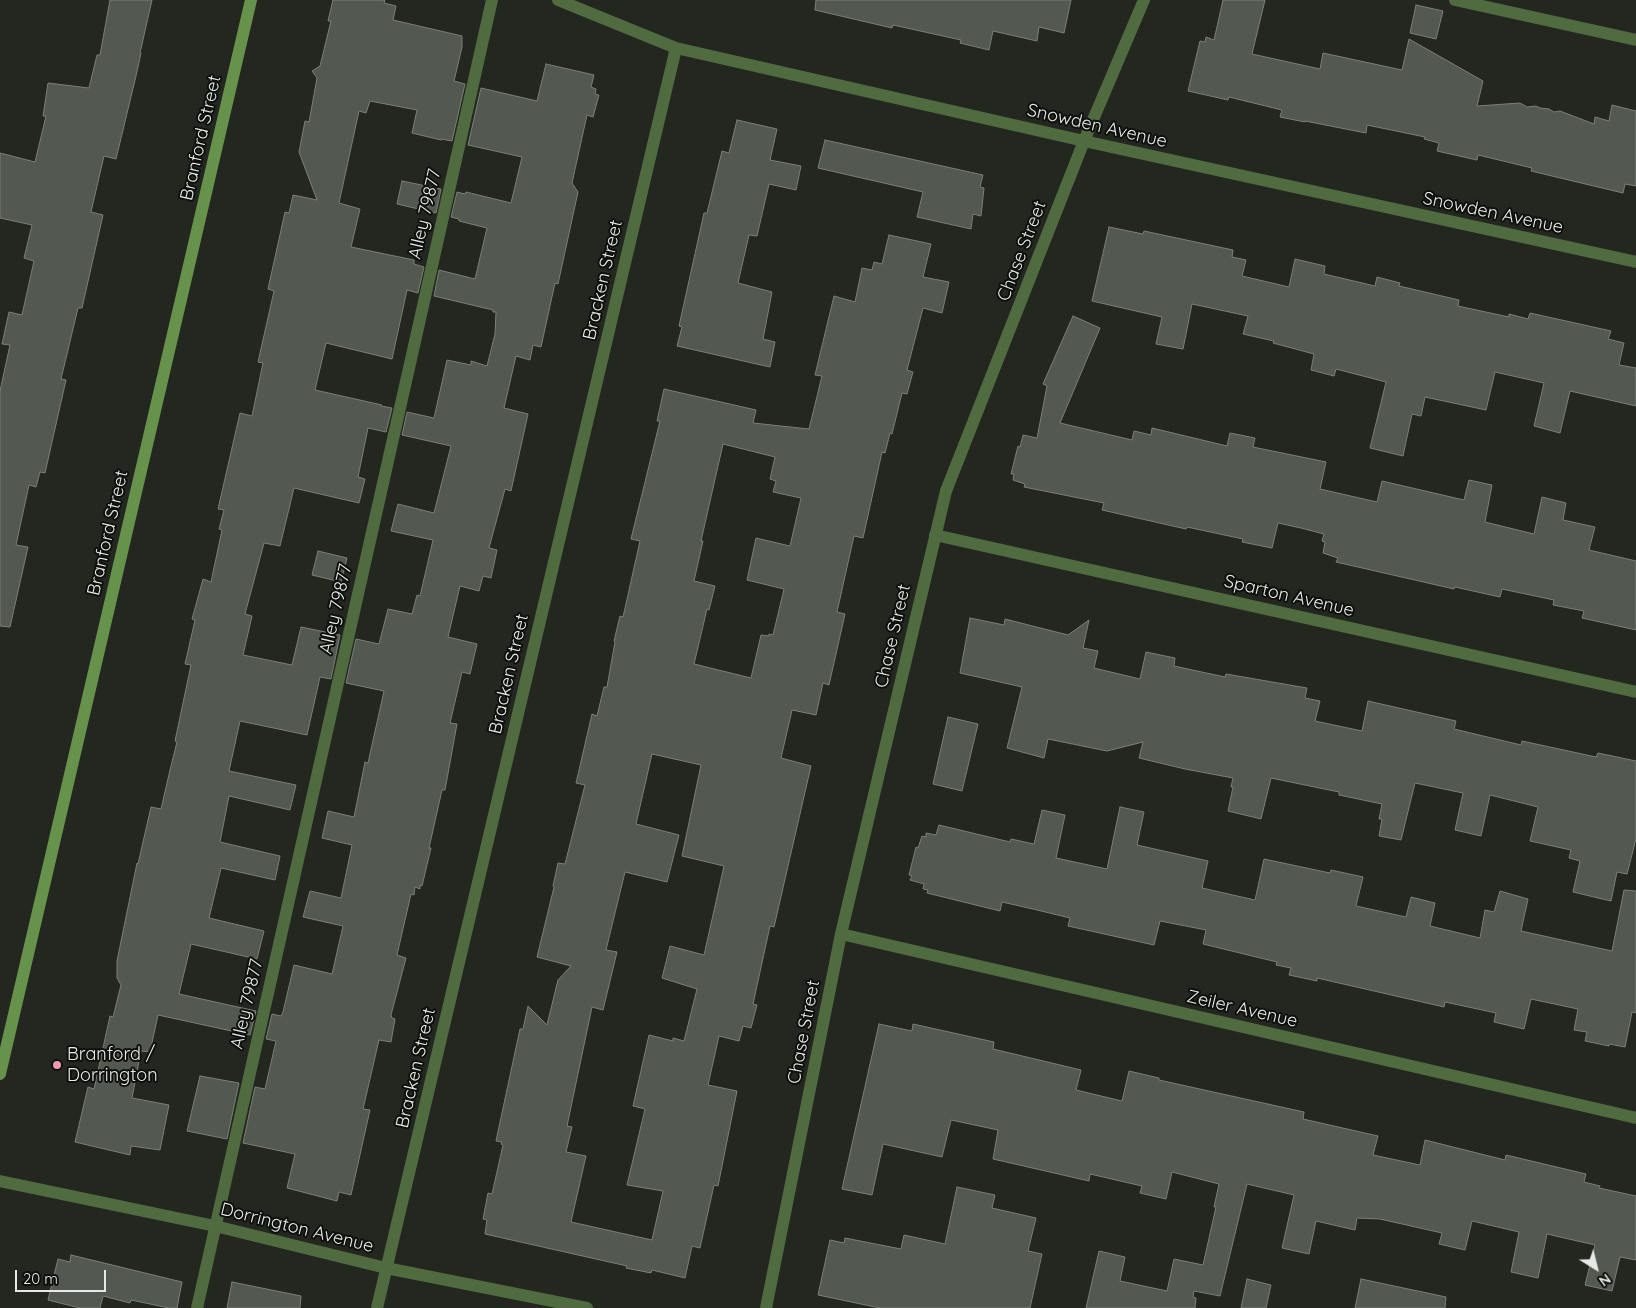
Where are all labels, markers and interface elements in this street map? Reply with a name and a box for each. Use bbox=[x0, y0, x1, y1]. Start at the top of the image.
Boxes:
street label: Branford Street bbox=[176, 73, 226, 203]
street label: Snowden Avenue bbox=[1025, 99, 1169, 153]
street label: Alley 79877 bbox=[404, 167, 446, 261]
street label: Snowden Avenue bbox=[1421, 188, 1565, 238]
street label: Chase Street bbox=[993, 198, 1051, 304]
street label: Bracken Street bbox=[579, 218, 627, 342]
street label: Branford Street bbox=[83, 468, 133, 598]
street label: Alley 79877 bbox=[315, 562, 357, 656]
street label: Sparton Avenue bbox=[1222, 571, 1356, 621]
street label: Chase Street bbox=[871, 582, 915, 690]
street label: Bracken Street bbox=[485, 612, 533, 736]
street label: Alley 79877 bbox=[226, 957, 268, 1051]
street label: Chase Street bbox=[783, 978, 825, 1086]
street label: Zeiler Avenue bbox=[1184, 986, 1300, 1032]
street label: Bracken Street bbox=[392, 1006, 440, 1130]
place label: Branford / Dorrington bbox=[67, 1044, 158, 1086]
marker: Branford / Dorrington bbox=[51, 1059, 63, 1071]
street label: Dorrington Avenue bbox=[218, 1199, 376, 1257]
north arrow bbox=[1571, 1243, 1621, 1293]
scale bar bbox=[18, 1260, 109, 1292]
text: 20 m bbox=[23, 1269, 58, 1288]
text: N bbox=[1595, 1270, 1614, 1290]

